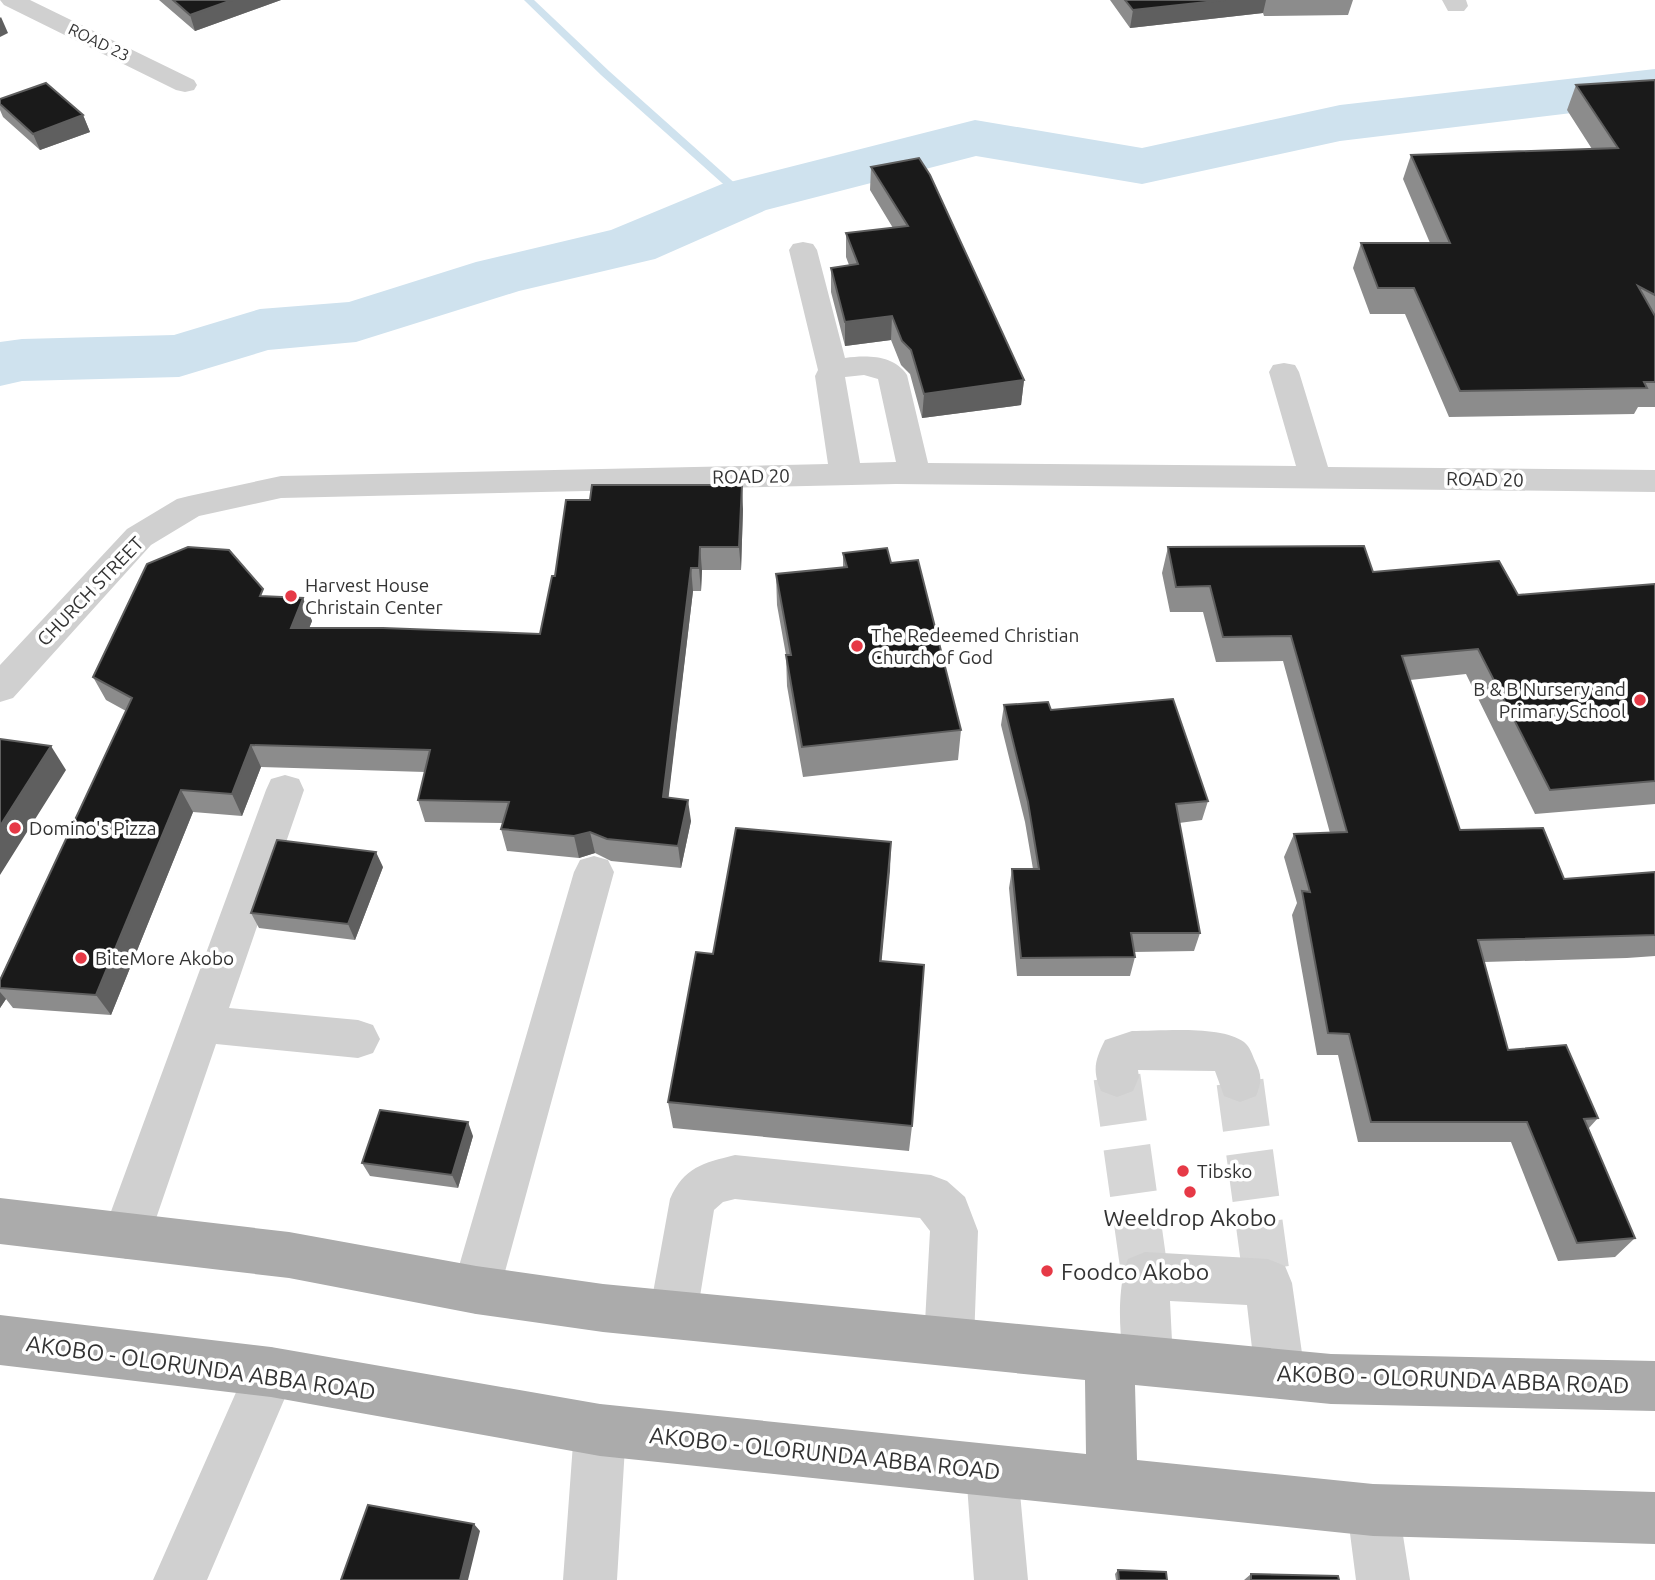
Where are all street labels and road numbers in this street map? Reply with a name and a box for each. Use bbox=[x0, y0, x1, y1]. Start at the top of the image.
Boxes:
street label: ROAD 23 bbox=[66, 20, 132, 64]
street label: ROAD 20 bbox=[712, 464, 790, 488]
street label: ROAD 20 bbox=[1446, 467, 1524, 491]
street label: CHURCH STREET bbox=[32, 532, 148, 650]
street label: AKOBO - OLORUNDA ABBA ROAD bbox=[25, 1330, 377, 1404]
street label: AKOBO - OLORUNDA ABBA ROAD bbox=[1276, 1360, 1630, 1398]
street label: AKOBO - OLORUNDA ABBA ROAD bbox=[648, 1422, 1002, 1484]

